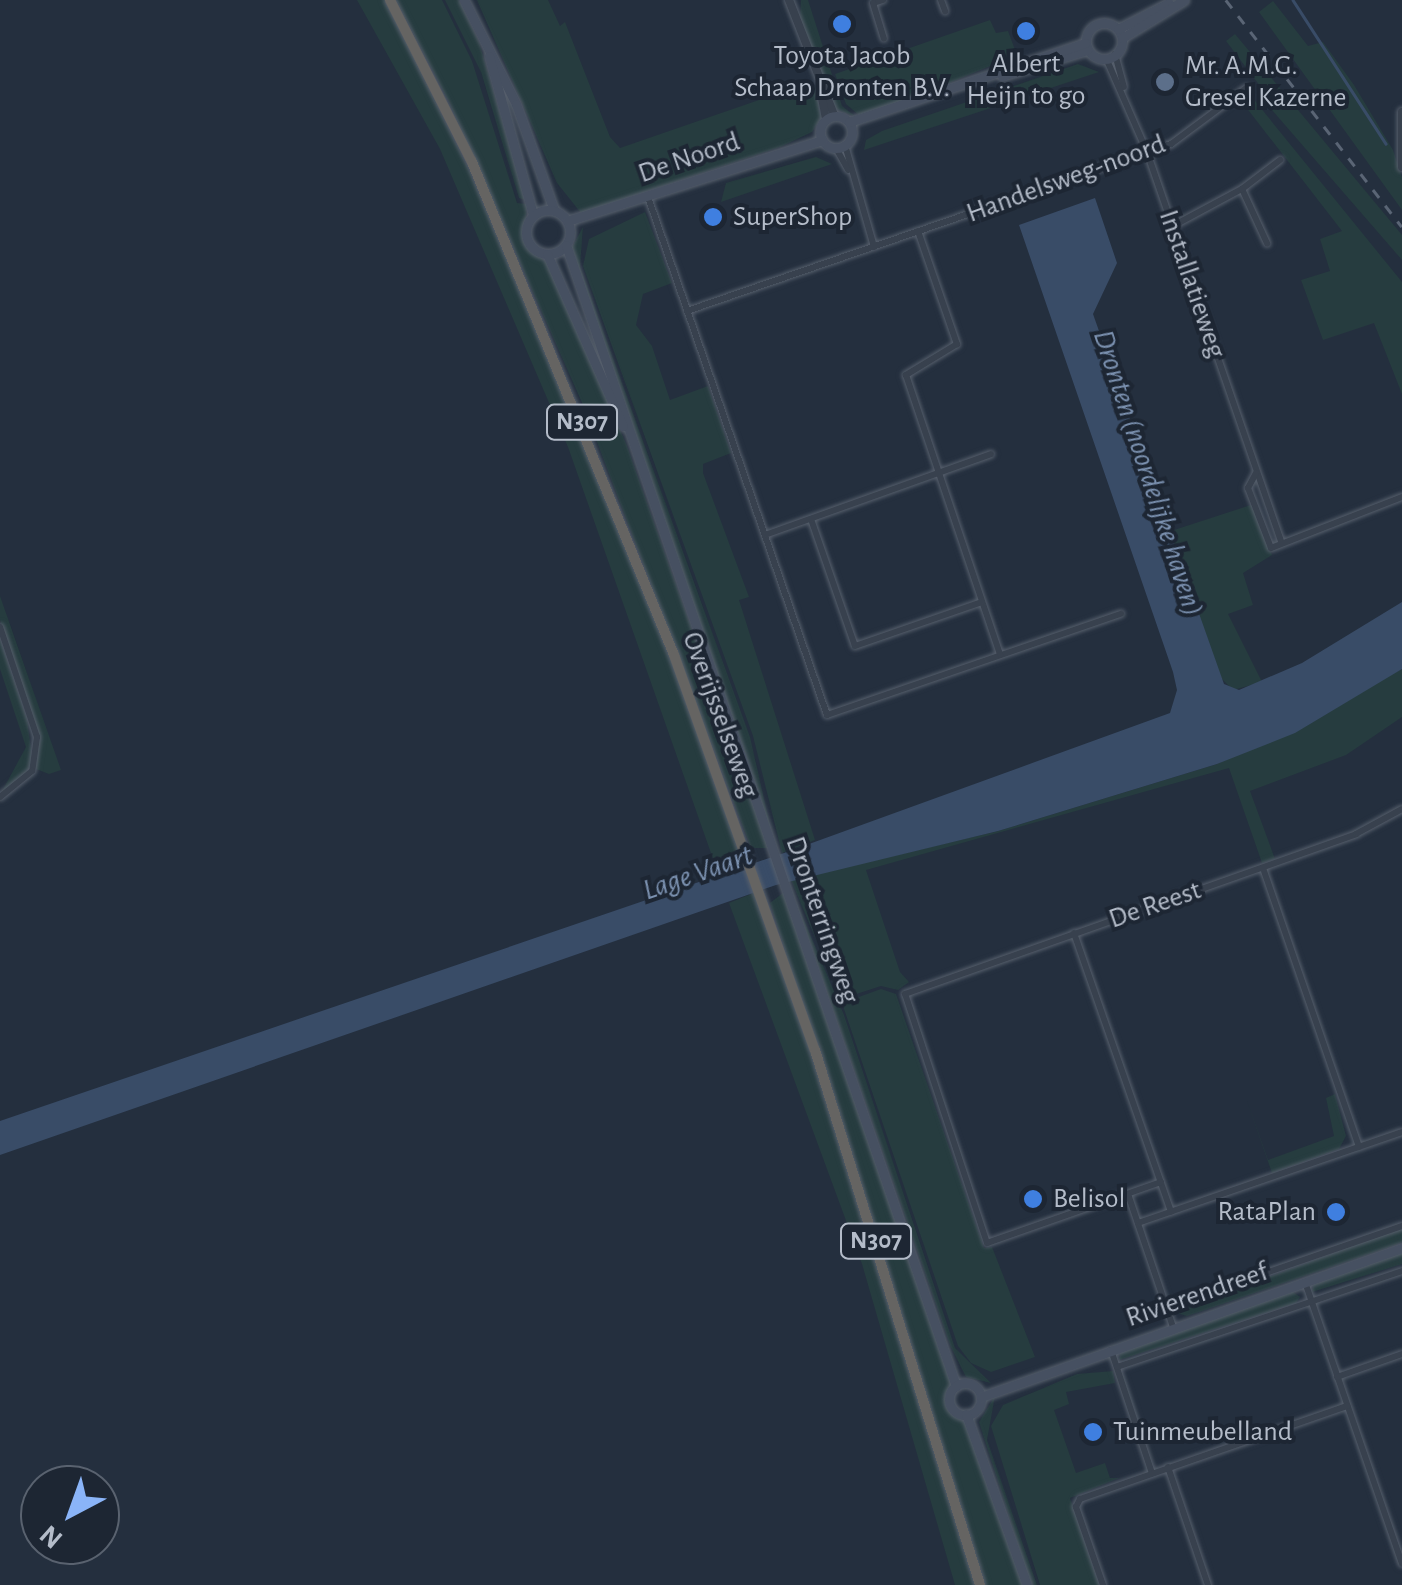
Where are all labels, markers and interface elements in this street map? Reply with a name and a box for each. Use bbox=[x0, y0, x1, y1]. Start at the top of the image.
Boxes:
marker: Toyota Jacob Schaap Dronten B.V. bbox=[831, 13, 853, 35]
marker: Albert Heijn to go bbox=[1015, 20, 1037, 42]
place label: Toyota Jacob Schaap Dronten B.V. bbox=[734, 39, 950, 105]
place label: Albert Heijn to go bbox=[966, 47, 1086, 113]
place label: Mr. A.M.G. Gresel Kazerne bbox=[1185, 49, 1346, 115]
marker: Mr. A.M.G. Gresel Kazerne bbox=[1154, 71, 1176, 93]
street label: De Noord bbox=[634, 125, 744, 191]
street label: Handelsweg-noord bbox=[962, 127, 1170, 231]
place label: SuperShop bbox=[733, 200, 852, 234]
marker: SuperShop bbox=[702, 206, 724, 228]
street label: Installatieweg bbox=[1151, 206, 1233, 362]
water label: Dronten (noordelijke haven) bbox=[1085, 325, 1211, 621]
road number: N307 bbox=[544, 402, 620, 442]
street label: Overijsselseweg bbox=[674, 628, 766, 802]
street label: Dronterringweg bbox=[778, 832, 866, 1008]
water label: Lage Vaart bbox=[638, 837, 758, 909]
street label: De Reest bbox=[1104, 874, 1206, 936]
place label: Belisol bbox=[1053, 1182, 1125, 1216]
marker: Belisol bbox=[1022, 1188, 1044, 1210]
place label: RataPlan bbox=[1218, 1195, 1316, 1229]
marker: RataPlan bbox=[1325, 1201, 1347, 1223]
road number: N307 bbox=[838, 1221, 914, 1261]
street label: Rivierendreef bbox=[1122, 1255, 1272, 1335]
place label: Tuinmeubelland bbox=[1113, 1415, 1292, 1449]
marker: Tuinmeubelland bbox=[1082, 1421, 1104, 1443]
north arrow bbox=[20, 1465, 120, 1565]
text: N bbox=[35, 1519, 68, 1553]

